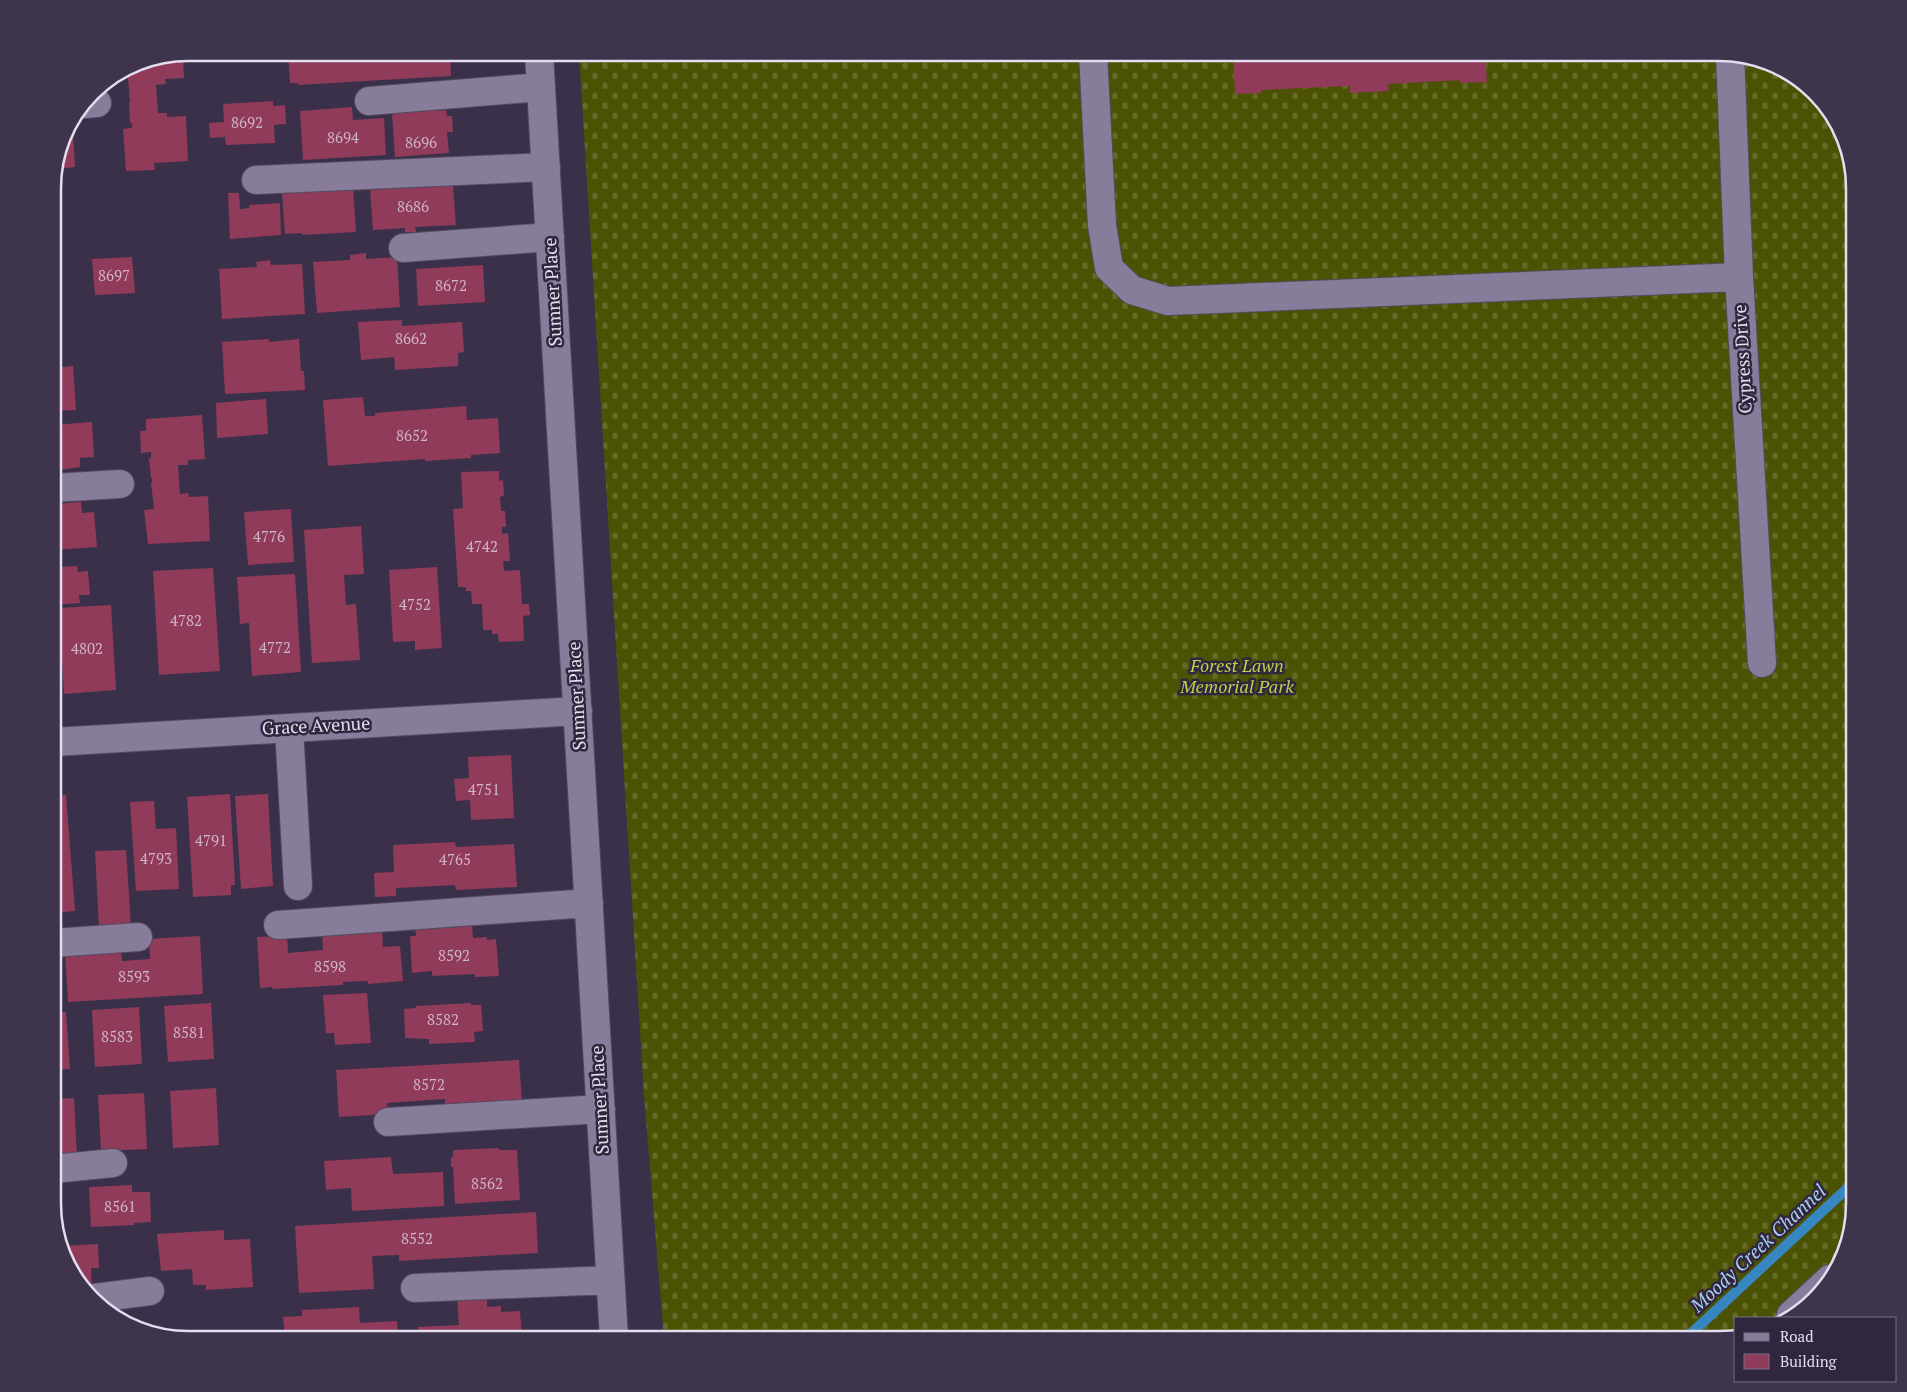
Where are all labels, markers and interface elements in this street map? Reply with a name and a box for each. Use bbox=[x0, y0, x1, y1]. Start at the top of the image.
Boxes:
house number: 8692 bbox=[231, 112, 263, 132]
house number: 8694 bbox=[327, 127, 359, 147]
house number: 8696 bbox=[405, 132, 437, 152]
house number: 8686 bbox=[397, 196, 429, 216]
street label: Sumner Place bbox=[537, 237, 567, 347]
house number: 8697 bbox=[98, 265, 130, 285]
house number: 8672 bbox=[435, 275, 467, 295]
street label: Cypress Drive bbox=[1727, 304, 1757, 414]
house number: 8662 bbox=[395, 328, 427, 348]
house number: 8652 bbox=[396, 425, 428, 445]
house number: 4776 bbox=[253, 526, 285, 546]
house number: 4742 bbox=[466, 536, 498, 556]
house number: 4752 bbox=[399, 594, 431, 614]
house number: 4782 bbox=[170, 610, 202, 630]
house number: 4772 bbox=[259, 637, 291, 657]
house number: 4802 bbox=[71, 638, 103, 658]
street label: Sumner Place bbox=[561, 641, 591, 751]
park label: Forest Lawn Memorial Park bbox=[1179, 653, 1294, 698]
street label: Grace Avenue bbox=[261, 710, 371, 740]
house number: 4751 bbox=[468, 779, 500, 799]
house number: 4791 bbox=[195, 830, 227, 850]
house number: 4793 bbox=[140, 848, 172, 868]
house number: 4765 bbox=[439, 849, 471, 869]
house number: 8592 bbox=[438, 945, 470, 965]
house number: 8598 bbox=[314, 956, 346, 976]
house number: 8593 bbox=[118, 966, 150, 986]
house number: 8582 bbox=[427, 1009, 459, 1029]
house number: 8581 bbox=[173, 1022, 205, 1042]
house number: 8583 bbox=[101, 1026, 133, 1046]
street label: Sumner Place bbox=[584, 1045, 614, 1155]
house number: 8572 bbox=[413, 1074, 445, 1094]
house number: 8562 bbox=[471, 1173, 503, 1193]
water label: Moody Creek Channel bbox=[1684, 1178, 1831, 1318]
house number: 8561 bbox=[104, 1196, 136, 1216]
house number: 8552 bbox=[401, 1228, 433, 1248]
legend bbox=[1734, 1317, 1897, 1382]
text: Road bbox=[1780, 1326, 1813, 1346]
text: Building bbox=[1780, 1351, 1838, 1371]

